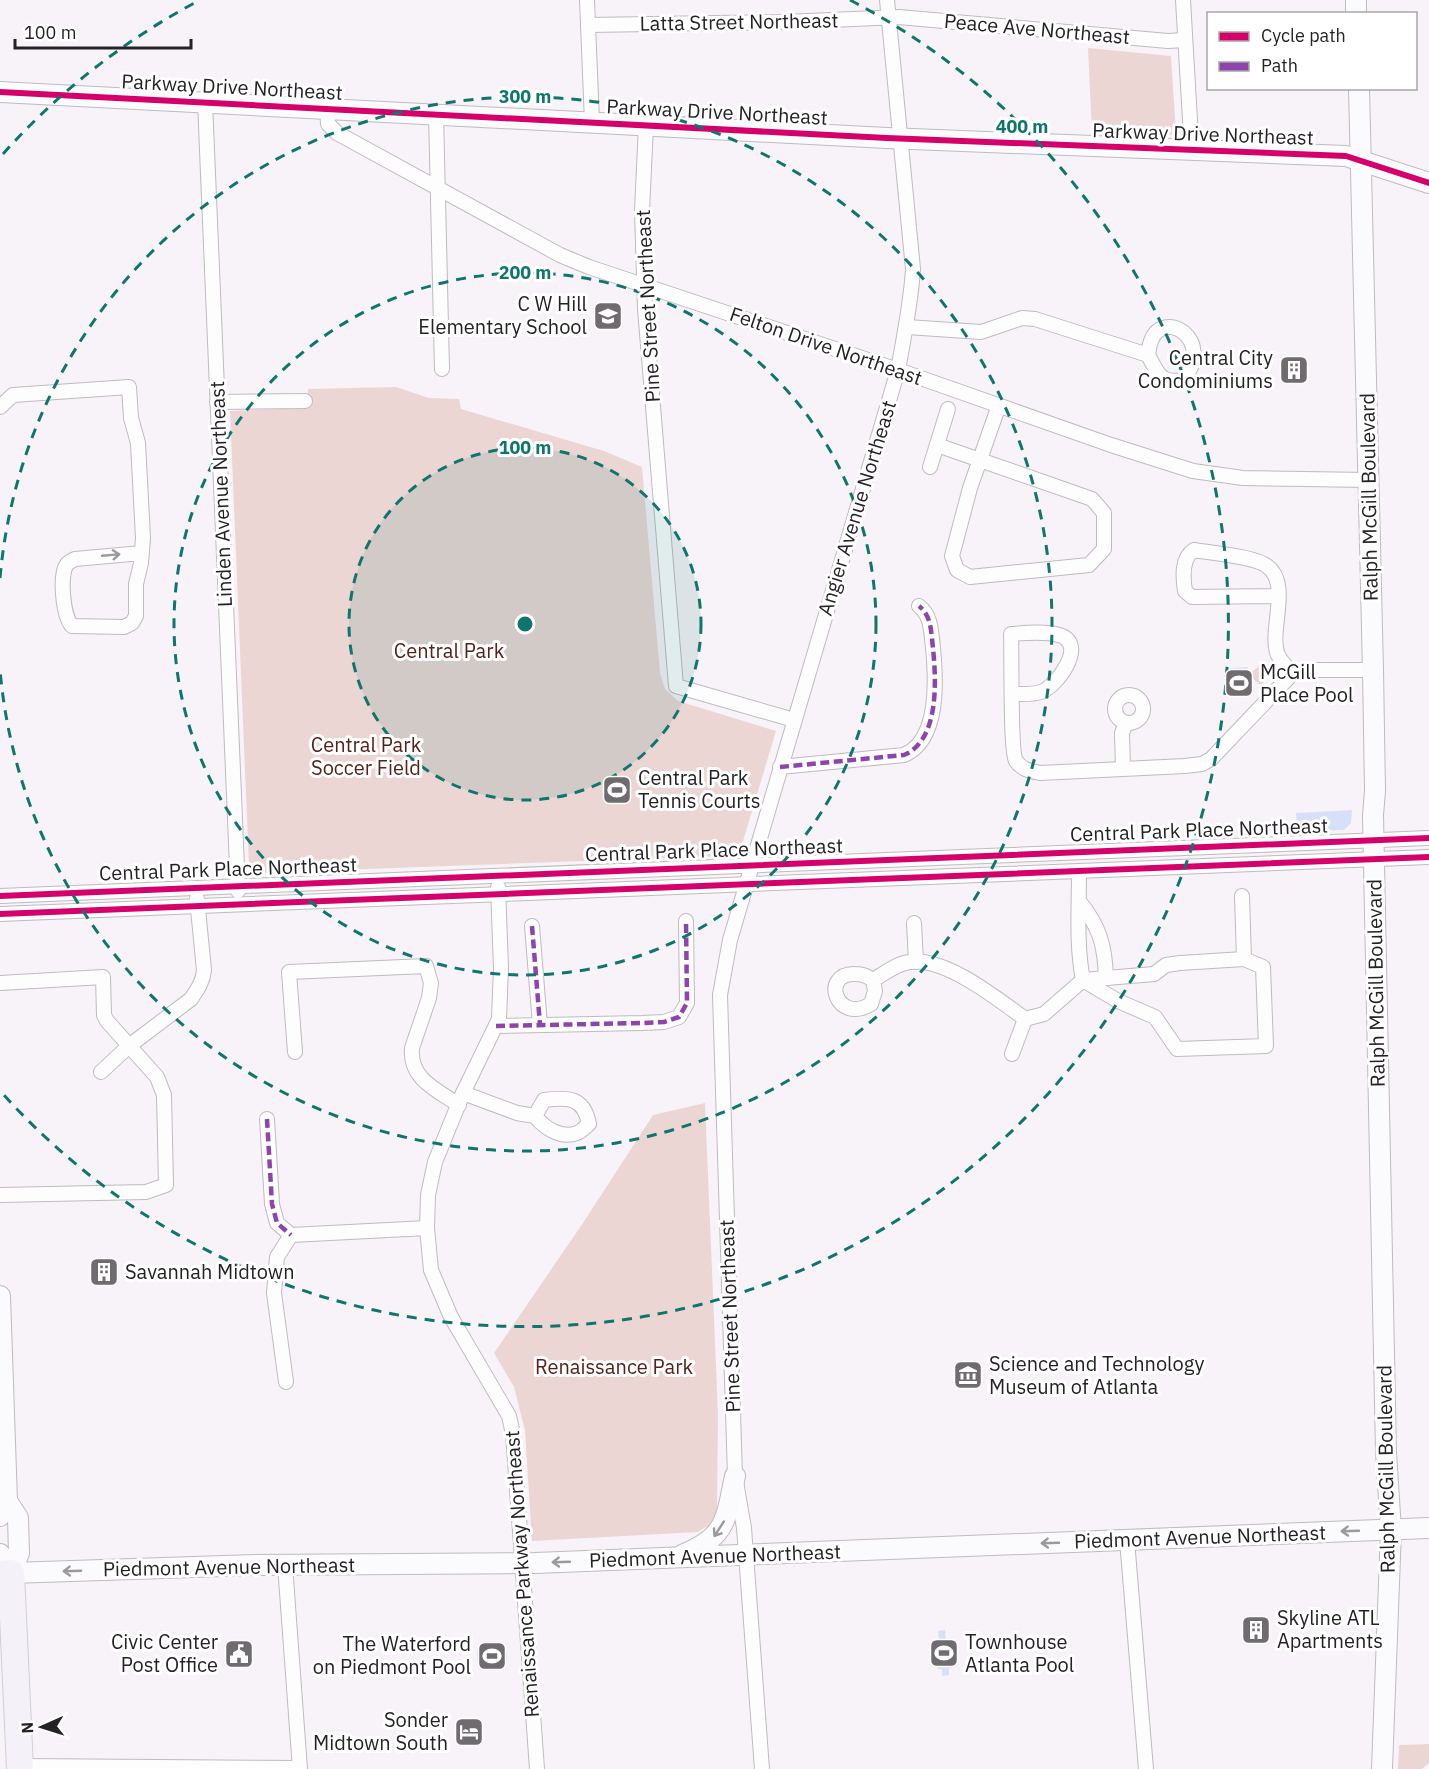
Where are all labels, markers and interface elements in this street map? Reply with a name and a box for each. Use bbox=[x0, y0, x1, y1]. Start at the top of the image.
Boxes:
street label: Latta Street Northeast bbox=[639, 6, 839, 37]
street label: Peace Ave Northeast bbox=[943, 7, 1131, 50]
scale bar bbox=[15, 12, 190, 50]
legend bbox=[1207, 12, 1417, 90]
text: 100 m bbox=[24, 21, 76, 44]
text: Cycle path bbox=[1261, 24, 1346, 47]
text: Path bbox=[1261, 54, 1298, 77]
street label: Parkway Drive Northeast bbox=[121, 67, 343, 106]
text: 300 m bbox=[499, 85, 551, 108]
street label: Parkway Drive Northeast bbox=[606, 92, 828, 131]
text: 400 m bbox=[996, 115, 1048, 138]
street label: Parkway Drive Northeast bbox=[1092, 116, 1314, 151]
street label: Pine Street Northeast bbox=[629, 209, 666, 403]
text: 200 m bbox=[499, 261, 551, 284]
place label: C W Hill Elementary School bbox=[418, 290, 587, 340]
school or university icon: C W Hill Elementary School bbox=[592, 300, 624, 332]
street label: Felton Drive Northeast bbox=[726, 300, 926, 391]
place label: Central City Condominiums bbox=[1138, 344, 1273, 394]
building icon: Central City Condominiums bbox=[1278, 354, 1310, 386]
street label: Linden Avenue Northeast bbox=[203, 381, 238, 607]
street label: Ralph McGill Boulevard bbox=[1353, 393, 1384, 601]
street label: Angier Avenue Northeast bbox=[811, 397, 902, 619]
text: 100 m bbox=[499, 436, 551, 459]
one-way arrow bbox=[101, 549, 121, 560]
centre of rings bbox=[515, 614, 535, 634]
park label: Central Park bbox=[394, 637, 505, 664]
place label: McGill Place Pool bbox=[1260, 658, 1353, 708]
sports icon: McGill Place Pool bbox=[1223, 667, 1255, 699]
park label: Central Park Soccer Field bbox=[311, 731, 422, 781]
place label: Central Park Tennis Courts bbox=[638, 764, 760, 814]
sports icon: Central Park Tennis Courts bbox=[601, 774, 633, 806]
street label: Central Park Place Northeast bbox=[1069, 811, 1329, 848]
street label: Central Park Place Northeast bbox=[584, 831, 844, 868]
street label: Central Park Place Northeast bbox=[98, 850, 358, 887]
street label: Ralph McGill Boulevard bbox=[1360, 879, 1391, 1087]
street label: Pine Street Northeast bbox=[713, 1219, 746, 1413]
building icon: Savannah Midtown bbox=[88, 1256, 120, 1288]
place label: Savannah Midtown bbox=[125, 1258, 295, 1285]
place label: Science and Technology Museum of Atlanta bbox=[989, 1350, 1204, 1400]
park label: Renaissance Park bbox=[535, 1353, 693, 1380]
museum icon: Science and Technology Museum of Atlanta bbox=[952, 1359, 984, 1391]
street label: Ralph McGill Boulevard bbox=[1370, 1365, 1401, 1573]
street label: Renaissance Parkway Northeast bbox=[498, 1429, 545, 1719]
street label: Piedmont Avenue Northeast bbox=[1073, 1519, 1327, 1554]
one-way arrow bbox=[713, 1520, 726, 1537]
one-way arrow bbox=[1340, 1526, 1360, 1537]
street label: Piedmont Avenue Northeast bbox=[588, 1538, 842, 1573]
one-way arrow bbox=[1040, 1538, 1060, 1549]
street label: Piedmont Avenue Northeast bbox=[103, 1551, 355, 1582]
one-way arrow bbox=[552, 1556, 572, 1567]
one-way arrow bbox=[63, 1565, 83, 1576]
place label: Skyline ATL Apartments bbox=[1277, 1604, 1383, 1654]
building icon: Skyline ATL Apartments bbox=[1240, 1614, 1272, 1646]
place label: Civic Center Post Office bbox=[111, 1628, 218, 1678]
place label: Townhouse Atlanta Pool bbox=[965, 1628, 1074, 1678]
place label: The Waterford on Piedmont Pool bbox=[313, 1630, 471, 1680]
sports icon: Townhouse Atlanta Pool bbox=[928, 1637, 960, 1669]
public building icon: Civic Center Post Office bbox=[223, 1638, 255, 1670]
sports icon: The Waterford on Piedmont Pool bbox=[476, 1640, 508, 1672]
north arrow bbox=[12, 1697, 72, 1757]
place label: Sonder Midtown South bbox=[313, 1706, 448, 1756]
hotel icon: Sonder Midtown South bbox=[453, 1716, 485, 1748]
text: N bbox=[17, 1721, 37, 1734]

